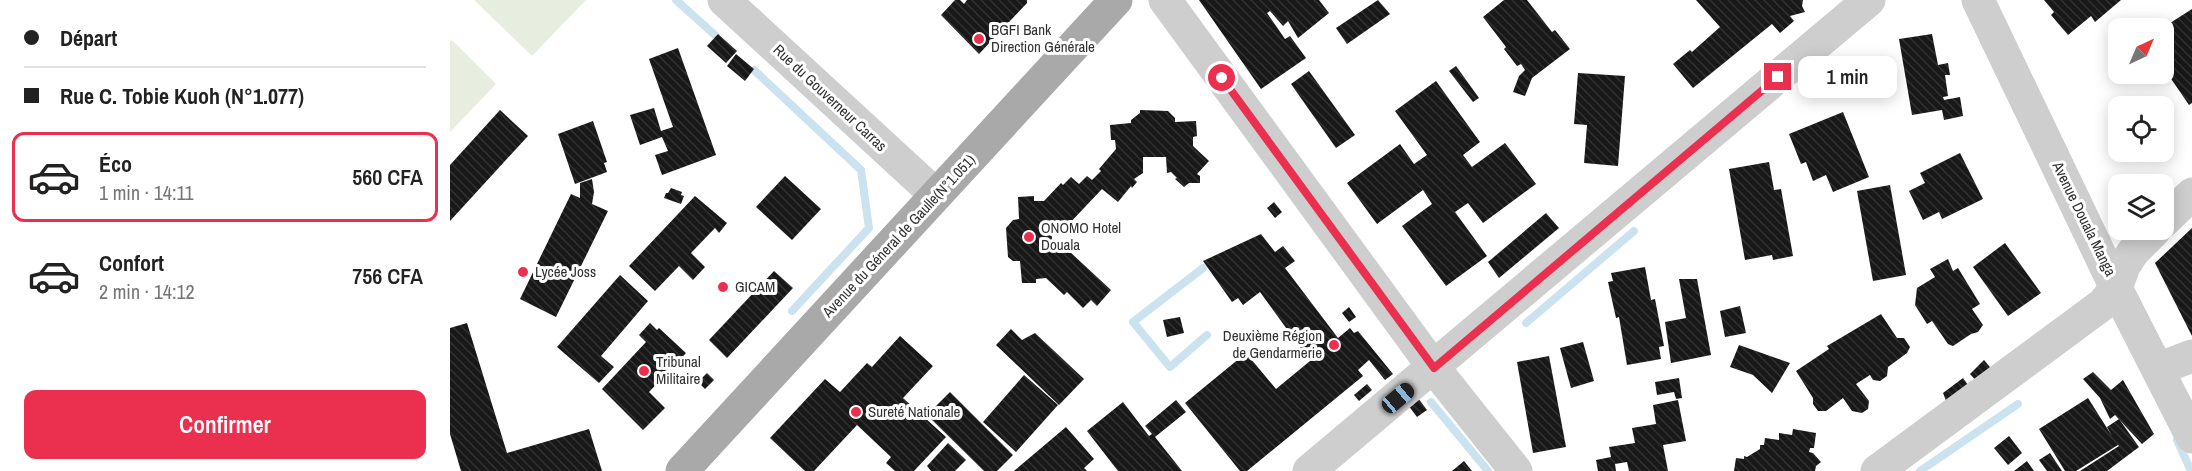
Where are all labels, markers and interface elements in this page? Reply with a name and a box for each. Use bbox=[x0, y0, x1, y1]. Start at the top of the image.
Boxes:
north arrow bbox=[2108, 18, 2174, 84]
map controls bbox=[2108, 18, 2174, 240]
place label: BGFI Bank Direction Générale bbox=[991, 19, 1095, 57]
text: Départ bbox=[60, 23, 117, 53]
marker: BGFI Bank Direction Générale bbox=[972, 32, 986, 46]
street label: Rue du Gouverneur Carras bbox=[769, 39, 892, 156]
callout: 1 min bbox=[1799, 56, 1898, 98]
route end bbox=[1764, 63, 1791, 90]
text: 1 min bbox=[1826, 63, 1869, 90]
route start bbox=[1208, 64, 1235, 91]
text: Rue C. Tobie Kuoh (N°1.077) bbox=[60, 81, 304, 111]
button: locate bbox=[2108, 96, 2174, 162]
text: Éco bbox=[99, 149, 132, 179]
icon: car bbox=[27, 150, 81, 204]
street label: Avenue du Géneral de Gaulle(N°1.051) bbox=[817, 150, 980, 322]
street label: Avenue Douala Manga bbox=[2047, 157, 2121, 280]
text: 560 CFA bbox=[352, 162, 423, 192]
button: layers bbox=[2108, 174, 2174, 240]
text: 1 min · 14:11 bbox=[99, 179, 194, 206]
place label: ONOMO Hotel Douala bbox=[1041, 217, 1121, 255]
marker: ONOMO Hotel Douala bbox=[1022, 230, 1036, 244]
text: Confort bbox=[99, 248, 164, 278]
icon: car bbox=[27, 249, 81, 303]
text: 756 CFA bbox=[352, 261, 423, 291]
place label: Lycée Joss bbox=[535, 261, 596, 282]
marker: Lycée Joss bbox=[516, 265, 530, 279]
place label: GICAM bbox=[735, 276, 775, 297]
text: 2 min · 14:12 bbox=[99, 278, 195, 305]
marker: GICAM bbox=[716, 280, 730, 294]
place label: Deuxième Région de Gendarmerie bbox=[1223, 325, 1322, 363]
marker: Deuxième Région de Gendarmerie bbox=[1327, 338, 1341, 352]
place label: Tribunal Militaire bbox=[656, 351, 701, 389]
marker: Tribunal Militaire bbox=[637, 364, 651, 378]
car bbox=[1378, 380, 1418, 416]
button: Confirmer bbox=[24, 390, 426, 459]
place label: Sureté Nationale bbox=[868, 401, 960, 422]
marker: Sureté Nationale bbox=[849, 405, 863, 419]

